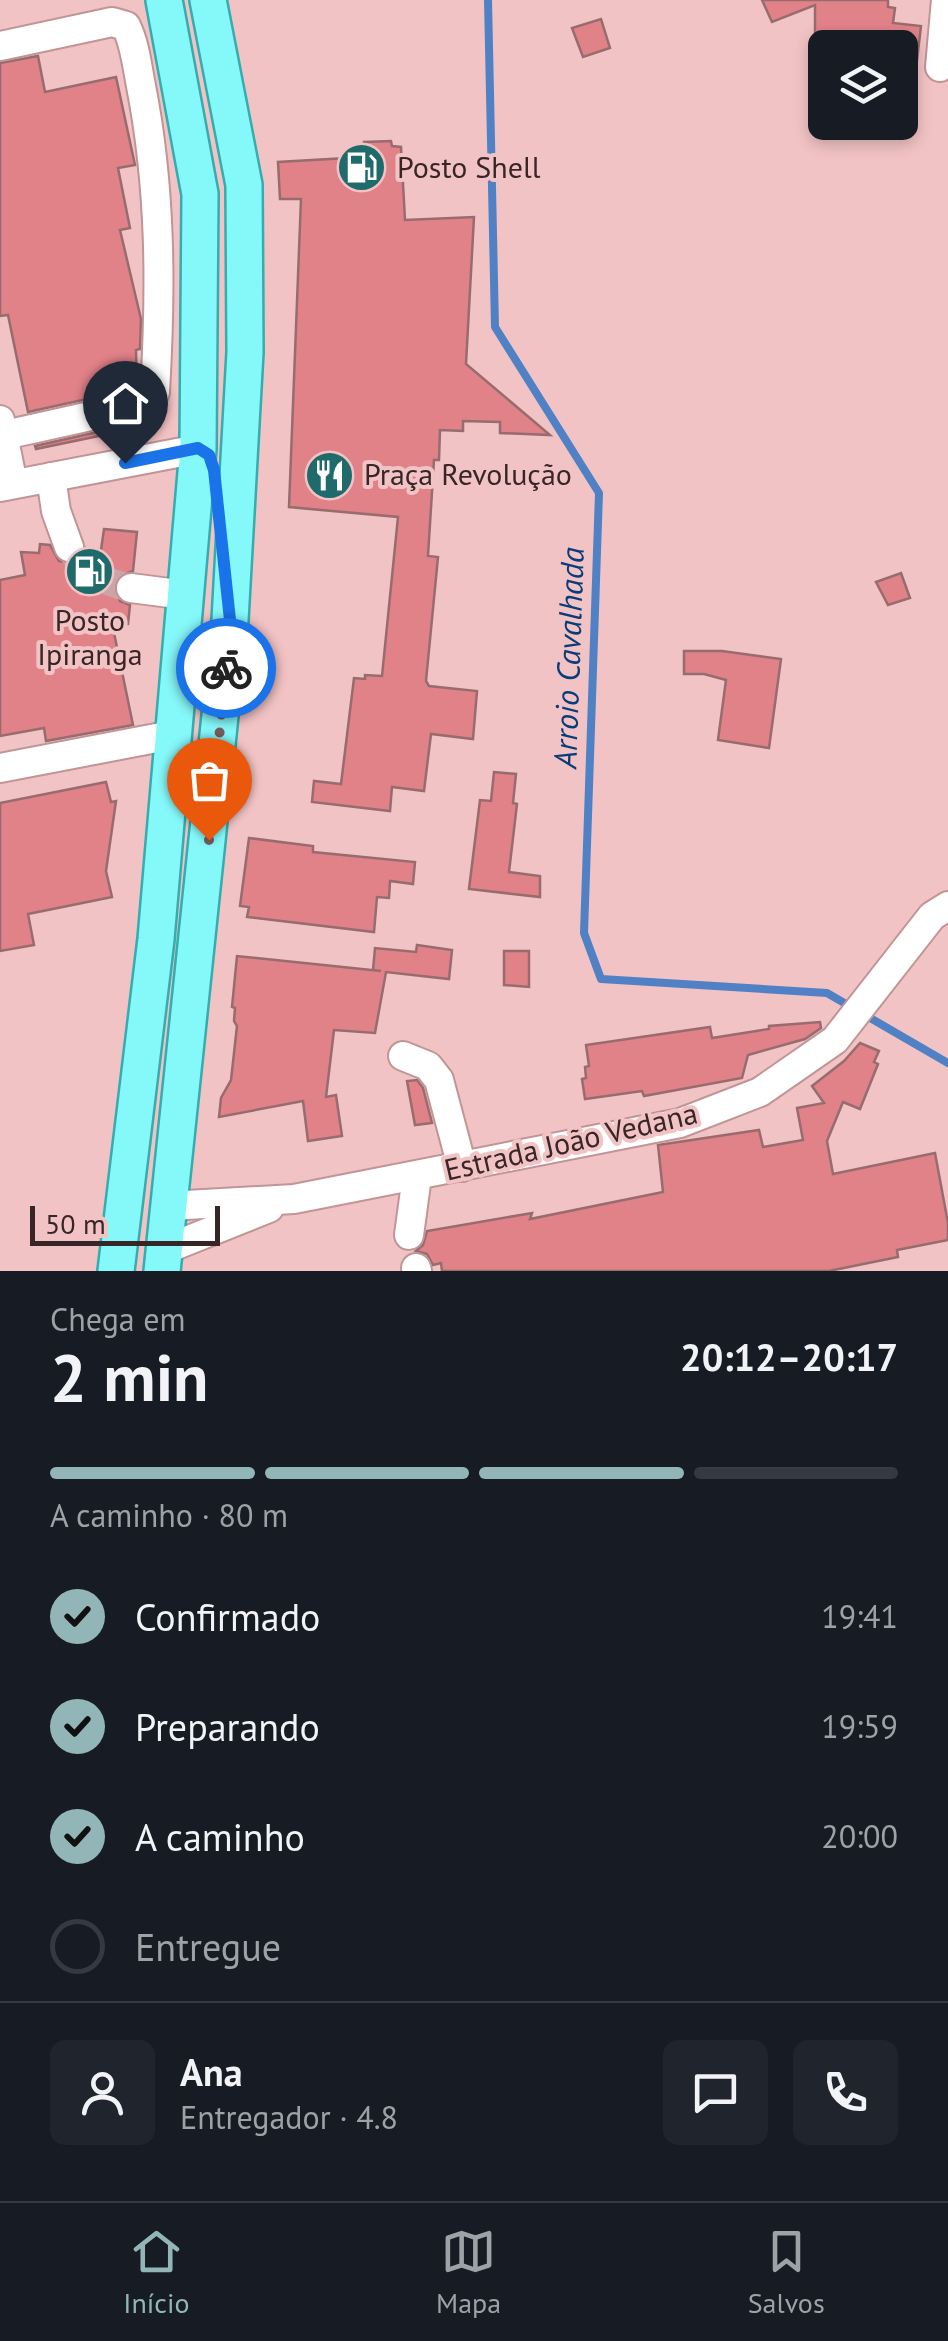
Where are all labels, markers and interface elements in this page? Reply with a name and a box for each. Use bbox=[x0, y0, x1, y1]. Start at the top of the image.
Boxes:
map controls bbox=[808, 30, 918, 140]
button: layers bbox=[808, 30, 918, 140]
fuel station icon: Posto Shell bbox=[336, 142, 388, 194]
place label: Posto Shell bbox=[397, 147, 541, 186]
pin bbox=[83, 361, 168, 464]
icon: home bbox=[98, 376, 153, 431]
restaurant icon: Praça Revolução bbox=[303, 449, 355, 501]
place label: Praça Revolução bbox=[364, 454, 572, 493]
fuel station icon: Posto Ipiranga bbox=[64, 546, 116, 598]
water label: Arroio Cavalhada bbox=[543, 546, 593, 771]
place label: Posto Ipiranga bbox=[37, 600, 143, 673]
courier bbox=[176, 618, 276, 718]
icon: bike bbox=[199, 641, 254, 696]
pin bbox=[167, 738, 252, 841]
icon: bag bbox=[182, 753, 237, 808]
street label: Estrada João Vedana bbox=[440, 1092, 701, 1189]
scale bar bbox=[30, 1201, 220, 1246]
text: 50 m bbox=[45, 1205, 106, 1242]
text: Chega em bbox=[50, 1298, 186, 1340]
text: 20:12–20:17 bbox=[680, 1332, 898, 1381]
text: 2 min bbox=[50, 1335, 209, 1419]
text: A caminho · 80 m bbox=[50, 1494, 288, 1536]
icon: check bbox=[50, 1589, 105, 1644]
text: Confirmado bbox=[135, 1592, 320, 1641]
text: 19:41 bbox=[821, 1595, 898, 1637]
icon: check bbox=[50, 1699, 105, 1754]
text: Preparando bbox=[135, 1702, 320, 1751]
text: 19:59 bbox=[821, 1705, 898, 1747]
icon: check bbox=[50, 1809, 105, 1864]
text: A caminho bbox=[135, 1812, 305, 1861]
text: 20:00 bbox=[821, 1815, 898, 1857]
text: Entregue bbox=[135, 1922, 281, 1971]
button: person bbox=[50, 2040, 155, 2145]
button: chat bbox=[663, 2040, 768, 2145]
button: phone bbox=[793, 2040, 898, 2145]
text: Ana bbox=[180, 2047, 243, 2096]
text: Entregador · 4.8 bbox=[180, 2096, 398, 2138]
tab: Início bbox=[123, 2224, 189, 2321]
tab: Mapa bbox=[436, 2224, 501, 2321]
tab: Salvos bbox=[748, 2224, 825, 2321]

